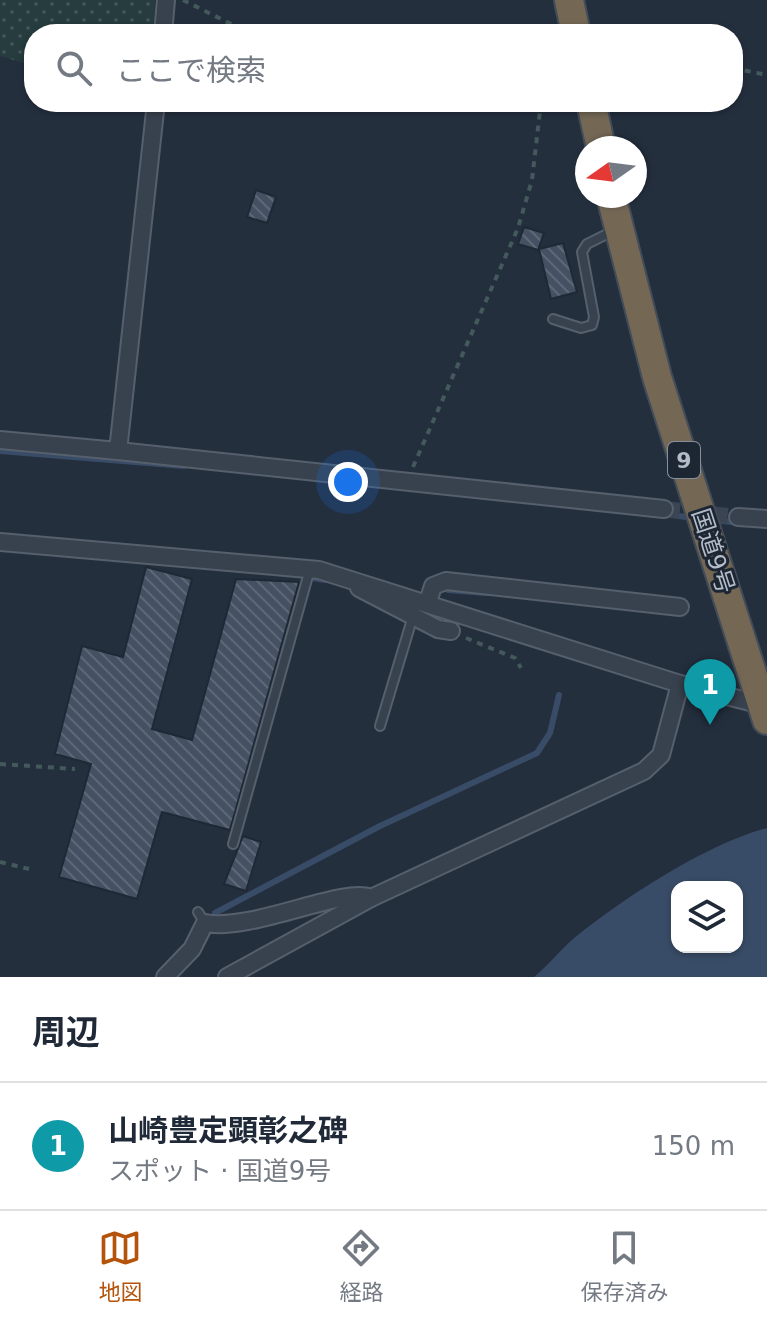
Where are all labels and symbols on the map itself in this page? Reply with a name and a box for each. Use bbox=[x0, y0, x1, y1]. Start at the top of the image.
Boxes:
north arrow bbox=[575, 136, 647, 208]
road number: 9 bbox=[668, 442, 700, 478]
your location bbox=[328, 462, 368, 502]
street label: 国道9号 bbox=[686, 505, 740, 597]
pin: 1 bbox=[684, 659, 736, 725]

